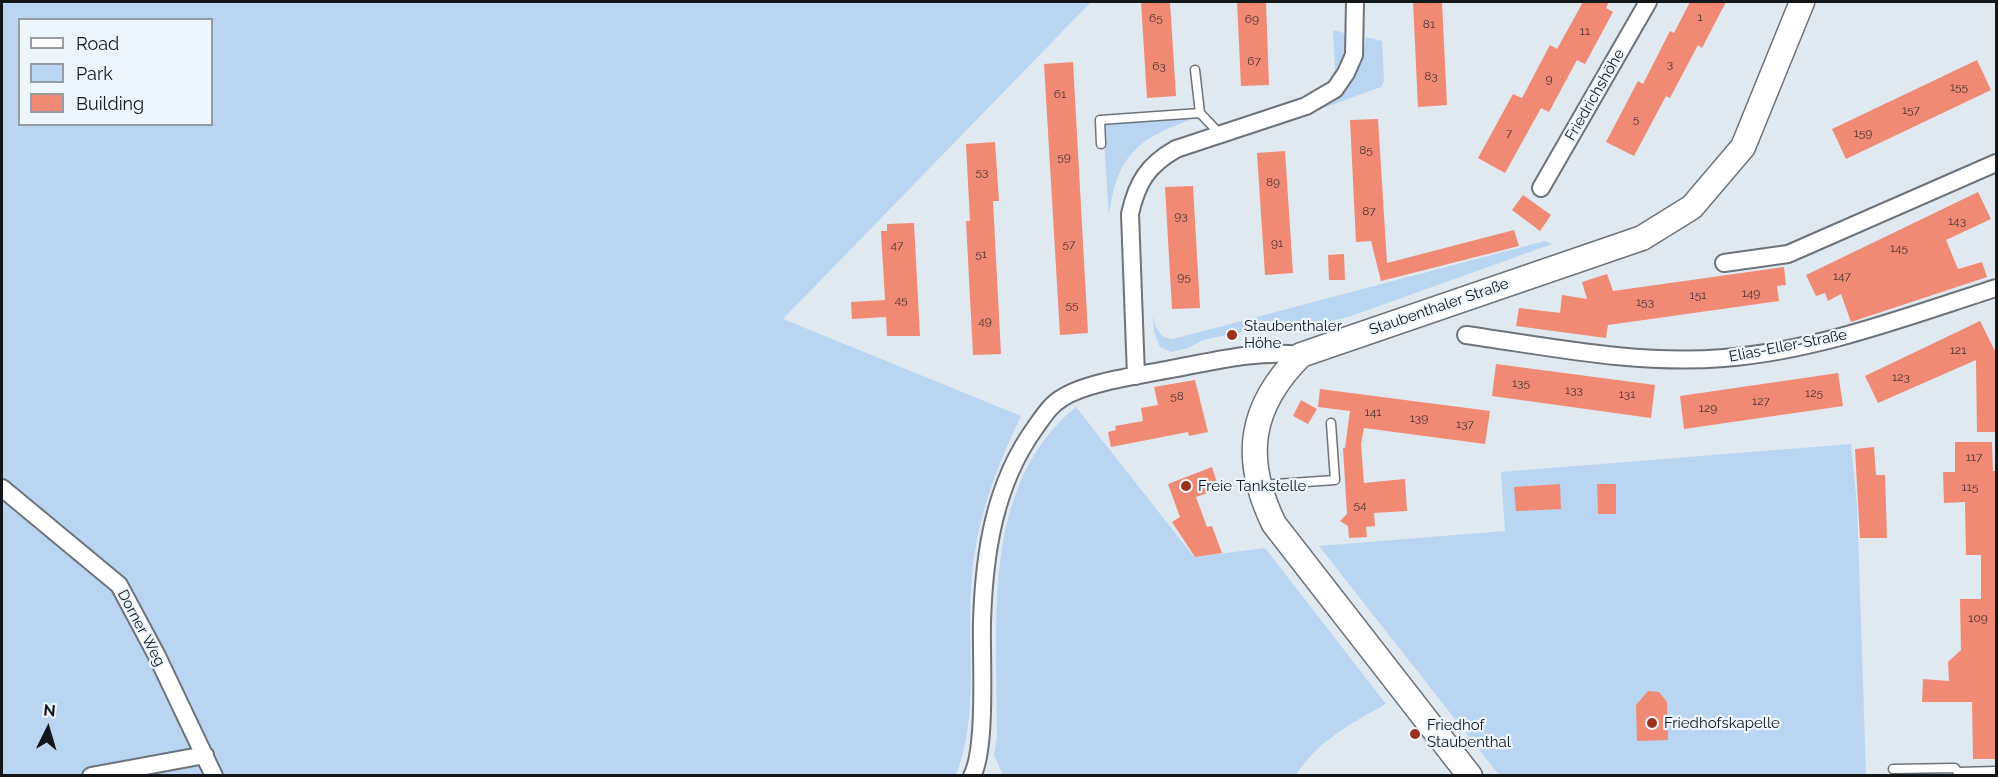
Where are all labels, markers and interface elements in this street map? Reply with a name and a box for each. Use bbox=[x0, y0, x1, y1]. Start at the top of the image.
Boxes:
house number: 1 bbox=[1697, 10, 1703, 24]
house number: 65 bbox=[1149, 11, 1163, 25]
house number: 69 bbox=[1245, 12, 1259, 26]
house number: 81 bbox=[1423, 17, 1435, 31]
legend bbox=[18, 18, 213, 126]
house number: 11 bbox=[1580, 24, 1590, 38]
text: Road bbox=[76, 33, 119, 54]
street label: Friedrichshöhe bbox=[1561, 46, 1629, 144]
house number: 67 bbox=[1247, 54, 1261, 68]
house number: 3 bbox=[1667, 57, 1673, 71]
house number: 63 bbox=[1152, 59, 1166, 73]
text: Park bbox=[76, 63, 113, 84]
house number: 83 bbox=[1424, 69, 1438, 83]
house number: 9 bbox=[1545, 72, 1553, 86]
house number: 155 bbox=[1950, 80, 1968, 94]
house number: 61 bbox=[1054, 87, 1066, 101]
text: Building bbox=[76, 93, 144, 114]
house number: 157 bbox=[1902, 103, 1920, 117]
house number: 5 bbox=[1633, 112, 1639, 126]
house number: 7 bbox=[1506, 126, 1512, 140]
house number: 159 bbox=[1854, 126, 1872, 140]
house number: 85 bbox=[1359, 143, 1373, 157]
house number: 59 bbox=[1057, 150, 1071, 164]
house number: 53 bbox=[976, 165, 988, 179]
house number: 89 bbox=[1266, 175, 1280, 189]
house number: 87 bbox=[1362, 204, 1376, 218]
house number: 93 bbox=[1174, 209, 1188, 223]
house number: 143 bbox=[1948, 214, 1966, 228]
house number: 91 bbox=[1271, 236, 1283, 250]
house number: 57 bbox=[1063, 237, 1075, 251]
house number: 47 bbox=[891, 238, 903, 252]
house number: 145 bbox=[1890, 241, 1908, 255]
house number: 51 bbox=[975, 247, 987, 261]
house number: 147 bbox=[1833, 269, 1851, 283]
house number: 95 bbox=[1177, 270, 1191, 284]
street label: Staubenthaler Straße bbox=[1367, 275, 1511, 339]
house number: 149 bbox=[1742, 286, 1760, 300]
house number: 151 bbox=[1690, 288, 1706, 302]
house number: 45 bbox=[894, 293, 908, 307]
house number: 153 bbox=[1636, 295, 1654, 309]
house number: 55 bbox=[1065, 298, 1079, 312]
house number: 49 bbox=[978, 314, 992, 328]
place label: Staubenthaler Höhe bbox=[1244, 317, 1342, 352]
street label: Elias-Eller-Straße bbox=[1727, 326, 1849, 366]
marker: Staubenthaler Höhe bbox=[1225, 328, 1239, 342]
house number: 121 bbox=[1950, 343, 1966, 357]
house number: 123 bbox=[1892, 370, 1910, 384]
house number: 135 bbox=[1512, 376, 1530, 390]
house number: 133 bbox=[1565, 383, 1583, 397]
house number: 125 bbox=[1805, 386, 1823, 400]
house number: 131 bbox=[1619, 387, 1635, 401]
house number: 58 bbox=[1170, 389, 1184, 403]
house number: 127 bbox=[1752, 394, 1770, 408]
house number: 129 bbox=[1699, 401, 1717, 415]
house number: 141 bbox=[1365, 405, 1381, 419]
house number: 139 bbox=[1410, 411, 1428, 425]
house number: 137 bbox=[1456, 417, 1474, 431]
house number: 117 bbox=[1966, 450, 1982, 464]
place label: Freie Tankstelle bbox=[1198, 477, 1306, 495]
marker: Freie Tankstelle bbox=[1179, 479, 1193, 493]
house number: 115 bbox=[1962, 480, 1978, 494]
house number: 54 bbox=[1353, 498, 1367, 512]
street label: Dorner Weg bbox=[113, 587, 169, 669]
house number: 109 bbox=[1968, 611, 1988, 625]
north arrow bbox=[18, 699, 78, 759]
text: N bbox=[43, 701, 57, 721]
place label: Friedhofskapelle bbox=[1664, 714, 1780, 732]
place label: Friedhof Staubenthal bbox=[1427, 716, 1511, 751]
marker: Friedhofskapelle bbox=[1645, 716, 1659, 730]
marker: Friedhof Staubenthal bbox=[1408, 727, 1422, 741]

